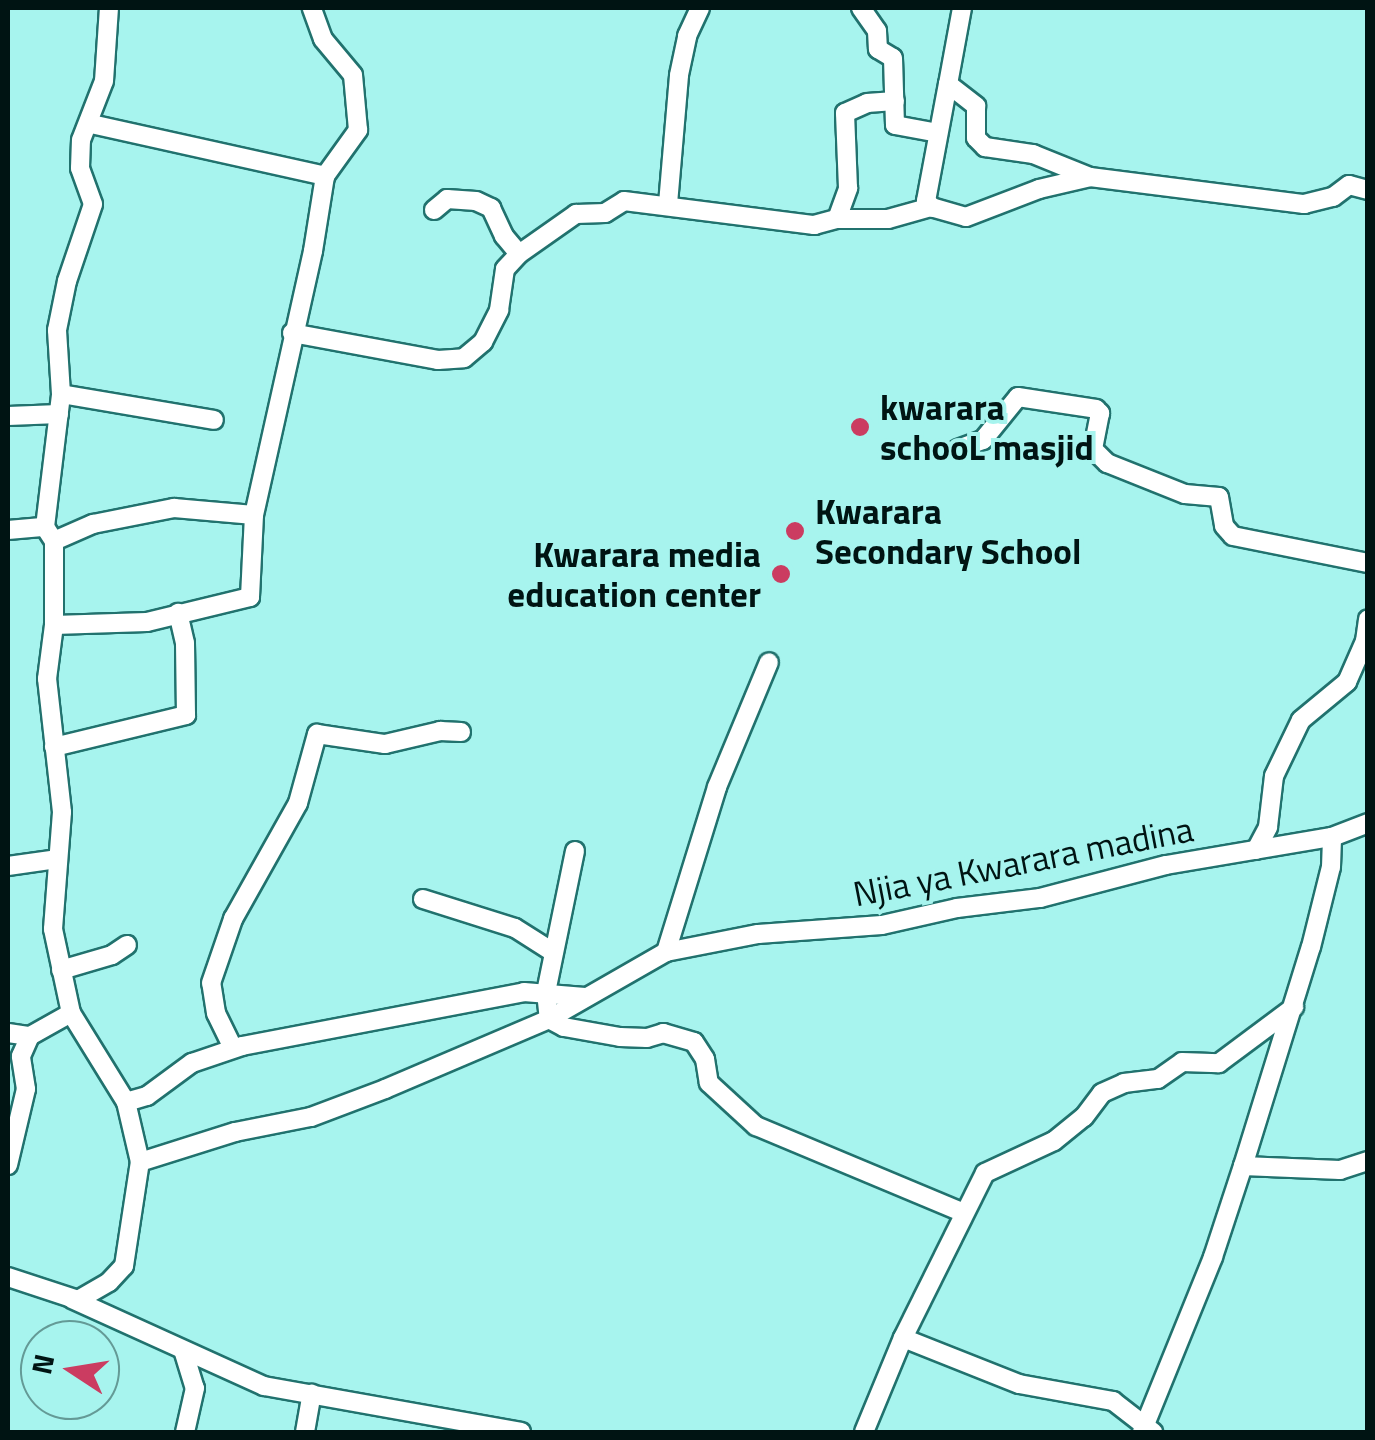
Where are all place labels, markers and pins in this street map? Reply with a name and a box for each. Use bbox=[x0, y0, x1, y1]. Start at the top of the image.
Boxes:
place label: kwarara schooL masjid bbox=[880, 386, 1094, 468]
marker: kwarara schooL masjid bbox=[849, 416, 871, 438]
place label: Kwarara Secondary School bbox=[815, 490, 1081, 572]
marker: Kwarara Secondary School bbox=[784, 520, 806, 542]
place label: Kwarara media education center bbox=[507, 533, 761, 615]
marker: Kwarara media education center bbox=[770, 563, 792, 585]

